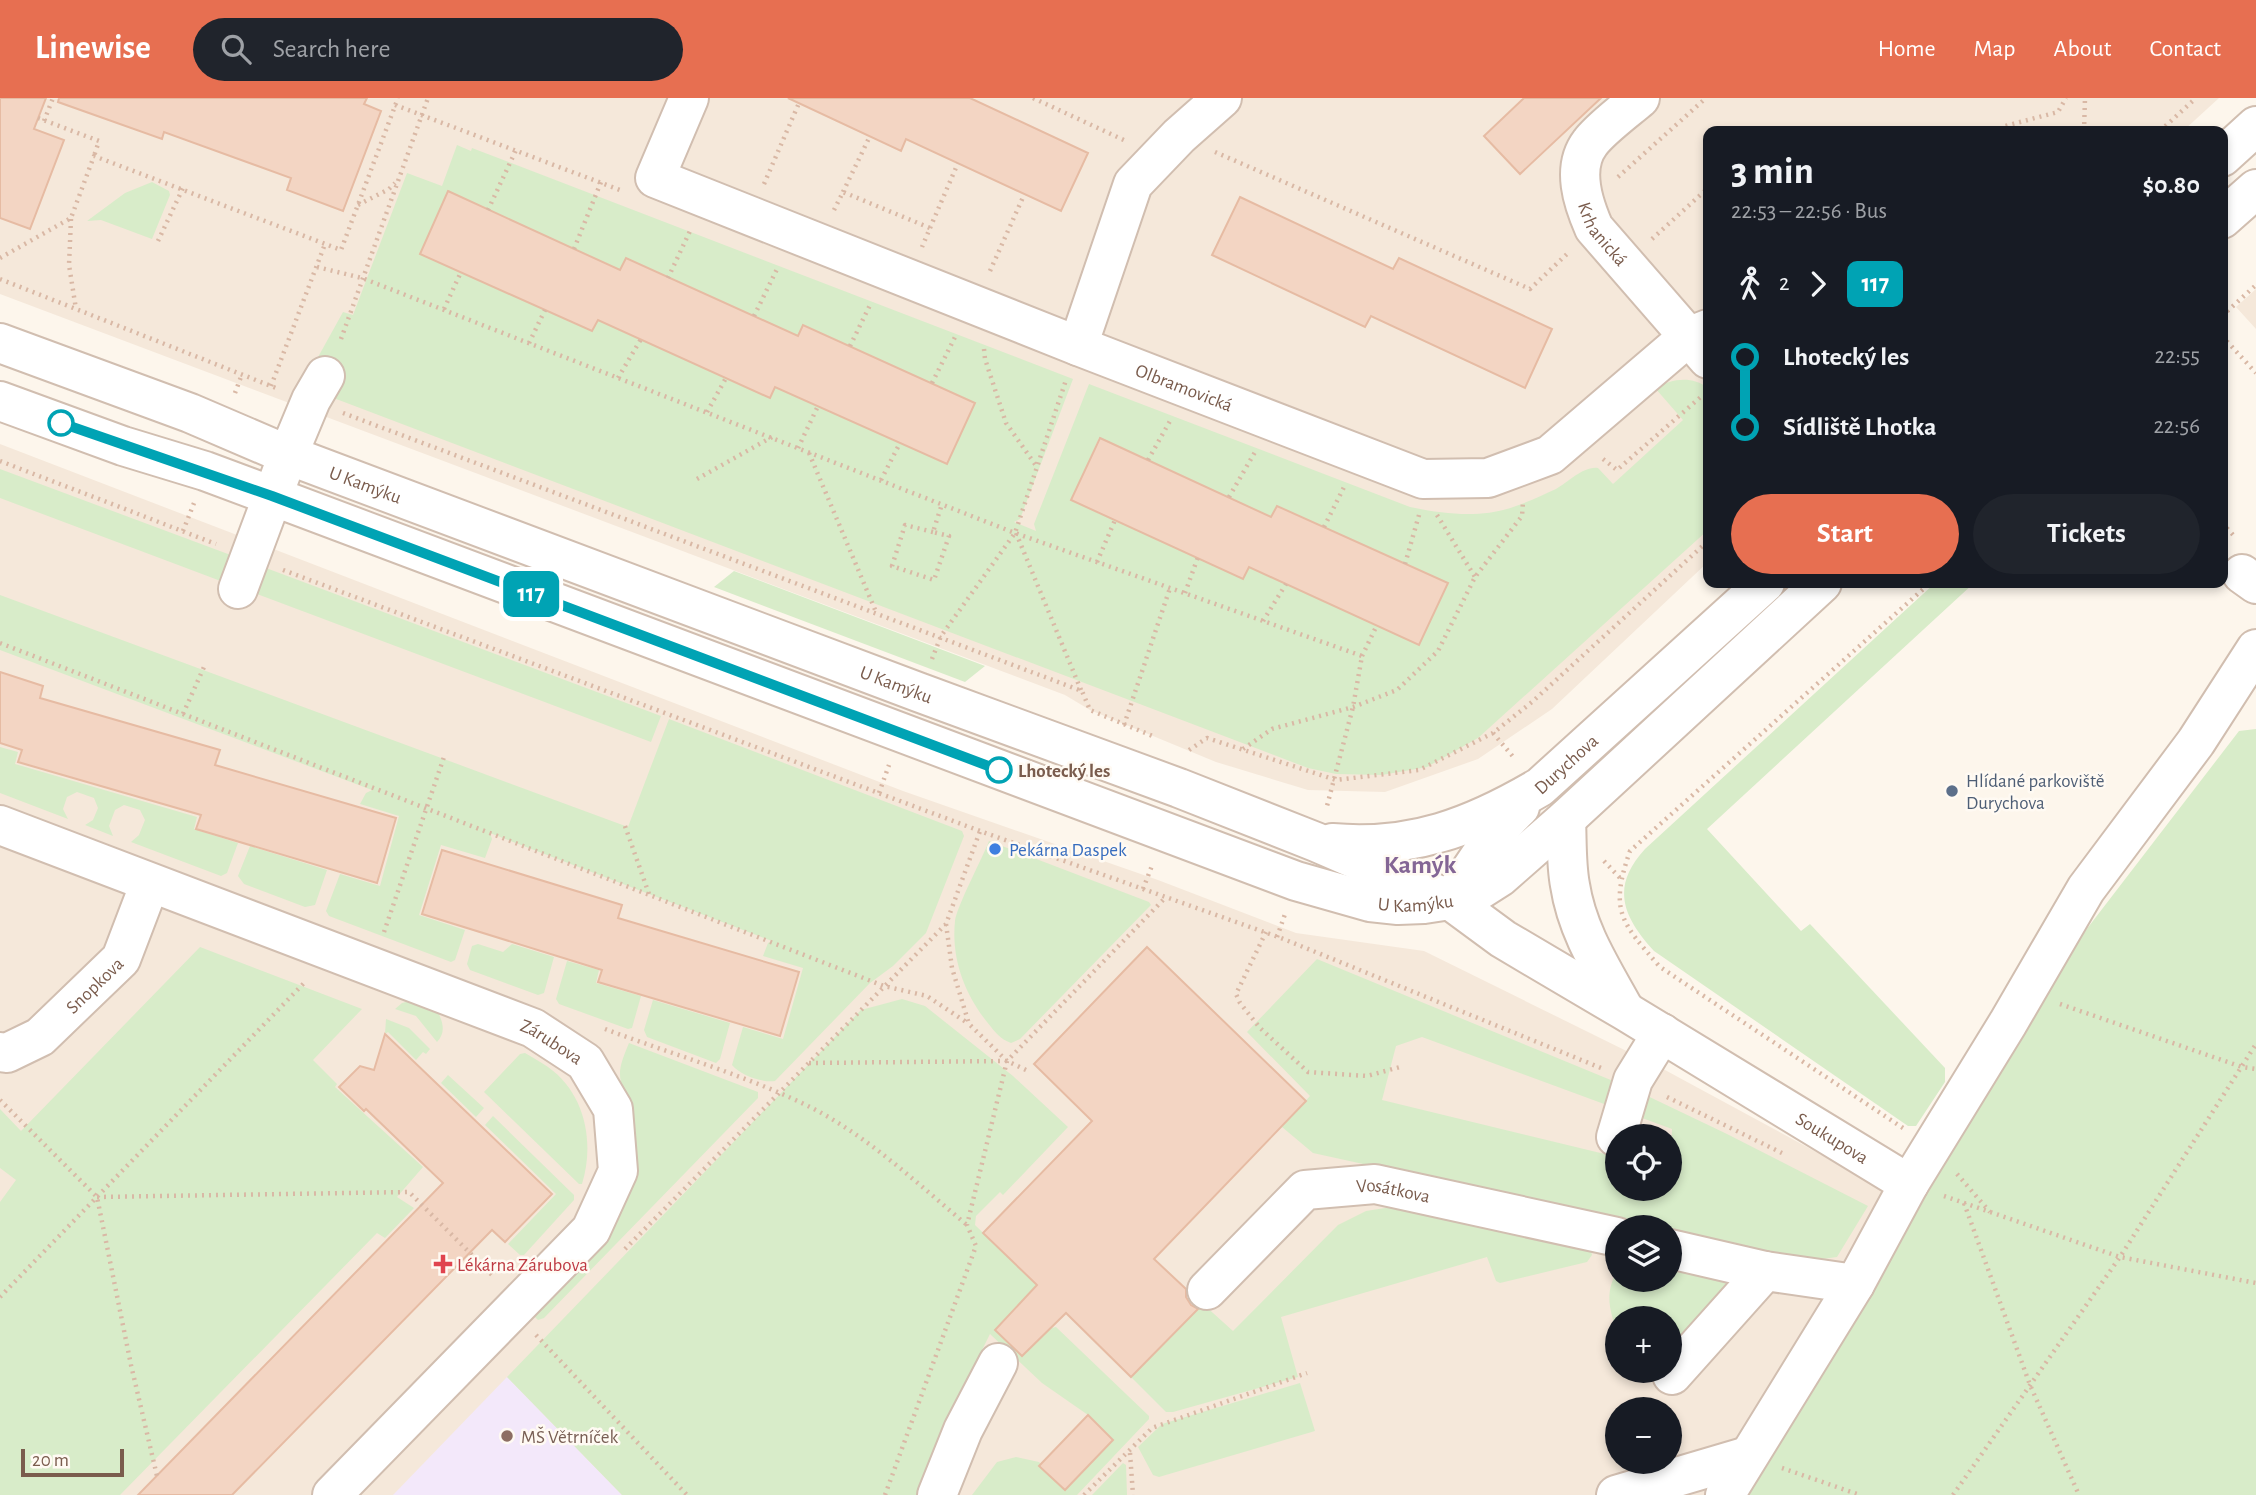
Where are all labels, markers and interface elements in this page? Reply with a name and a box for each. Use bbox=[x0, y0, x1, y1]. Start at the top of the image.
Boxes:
search box bbox=[193, 18, 683, 81]
icon: search bbox=[217, 30, 255, 68]
text: Linewise bbox=[35, 32, 151, 65]
text: Search here bbox=[273, 36, 390, 62]
text: Home bbox=[1878, 37, 1936, 61]
text: Map bbox=[1974, 37, 2016, 61]
text: About bbox=[2054, 37, 2111, 61]
text: Contact bbox=[2149, 37, 2221, 61]
text: 3 min bbox=[1731, 153, 1814, 191]
text: $0.80 bbox=[2142, 172, 2200, 198]
street label: Krhanická bbox=[1574, 200, 1630, 270]
text: 22:53 – 22:56 · Bus bbox=[1731, 200, 1887, 223]
icon: walk bbox=[1731, 265, 1769, 303]
icon: forward bbox=[1799, 265, 1837, 303]
text: 2 bbox=[1779, 272, 1789, 295]
text: 117 bbox=[1861, 272, 1889, 296]
text: Lhotecký les bbox=[1783, 344, 1909, 370]
text: 22:55 bbox=[2155, 345, 2200, 368]
street label: Olbramovická bbox=[1133, 361, 1235, 416]
unlabelled marker bbox=[48, 410, 74, 436]
text: Sídliště Lhotka bbox=[1783, 414, 1937, 440]
text: 22:56 bbox=[2153, 415, 2200, 438]
street label: U Kamýku bbox=[326, 463, 404, 508]
button: Start bbox=[1731, 494, 1959, 574]
button: Tickets bbox=[1973, 494, 2200, 574]
line badge: 117 bbox=[491, 571, 571, 617]
text: 117 bbox=[517, 582, 545, 606]
street label: U Kamýku bbox=[857, 663, 935, 707]
street label: Durychova bbox=[1531, 731, 1602, 798]
marker: Lhotecký les bbox=[986, 757, 1012, 783]
place label: Lhotecký les bbox=[1018, 762, 1110, 781]
place label: Hlídané parkoviště Durychova bbox=[1966, 772, 2104, 813]
marker: Hlídané parkoviště Durychova bbox=[1944, 783, 1960, 799]
marker: Pekárna Daspek bbox=[987, 841, 1003, 857]
place label: Pekárna Daspek bbox=[1009, 841, 1127, 860]
district label: Kamýk bbox=[1384, 852, 1456, 878]
street label: U Kamýku bbox=[1377, 892, 1455, 916]
street label: Snopkova bbox=[63, 954, 128, 1018]
street label: Zárubova bbox=[518, 1016, 586, 1069]
street label: Soukupova bbox=[1792, 1109, 1872, 1168]
map controls bbox=[1605, 1124, 1682, 1474]
button: locate bbox=[1605, 1124, 1682, 1201]
street label: Vosátkova bbox=[1356, 1176, 1432, 1207]
button: layers bbox=[1605, 1215, 1682, 1292]
marker: Lékárna Zárubova bbox=[435, 1256, 451, 1272]
place label: Lékárna Zárubova bbox=[457, 1256, 588, 1275]
button: + bbox=[1605, 1306, 1682, 1383]
button: − bbox=[1605, 1397, 1682, 1474]
place label: MŠ Větrníček bbox=[521, 1426, 618, 1447]
marker: MŠ Větrníček bbox=[499, 1428, 515, 1444]
scale bar bbox=[21, 1446, 124, 1478]
text: 20 m bbox=[32, 1451, 69, 1470]

